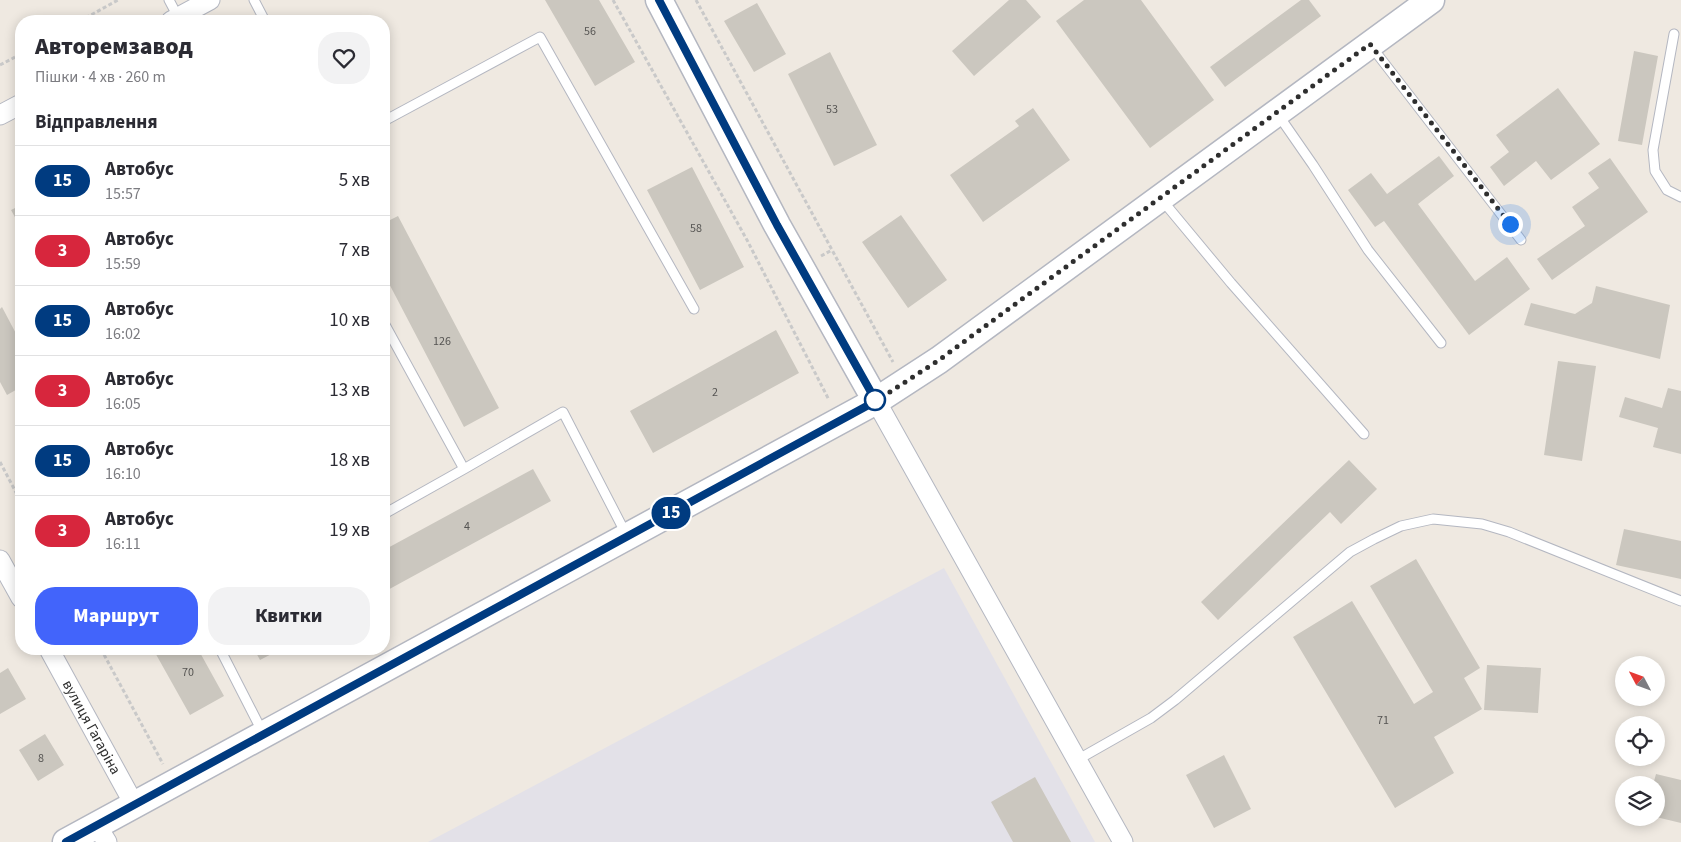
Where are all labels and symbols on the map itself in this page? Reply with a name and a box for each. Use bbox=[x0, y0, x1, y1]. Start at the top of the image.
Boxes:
house number: 56 bbox=[584, 23, 596, 40]
house number: 53 bbox=[826, 101, 838, 118]
your location bbox=[1498, 212, 1523, 237]
house number: 58 bbox=[690, 220, 702, 237]
house number: 126 bbox=[433, 333, 451, 350]
house number: 2 bbox=[712, 384, 718, 401]
unlabelled marker bbox=[864, 389, 886, 411]
line badge: 15 bbox=[648, 497, 694, 529]
house number: 4 bbox=[464, 518, 470, 535]
north arrow bbox=[1615, 656, 1665, 706]
house number: 70 bbox=[182, 664, 194, 681]
street label: вулиця Гагаріна bbox=[57, 676, 126, 778]
house number: 71 bbox=[1377, 712, 1389, 729]
house number: 8 bbox=[38, 750, 44, 767]

